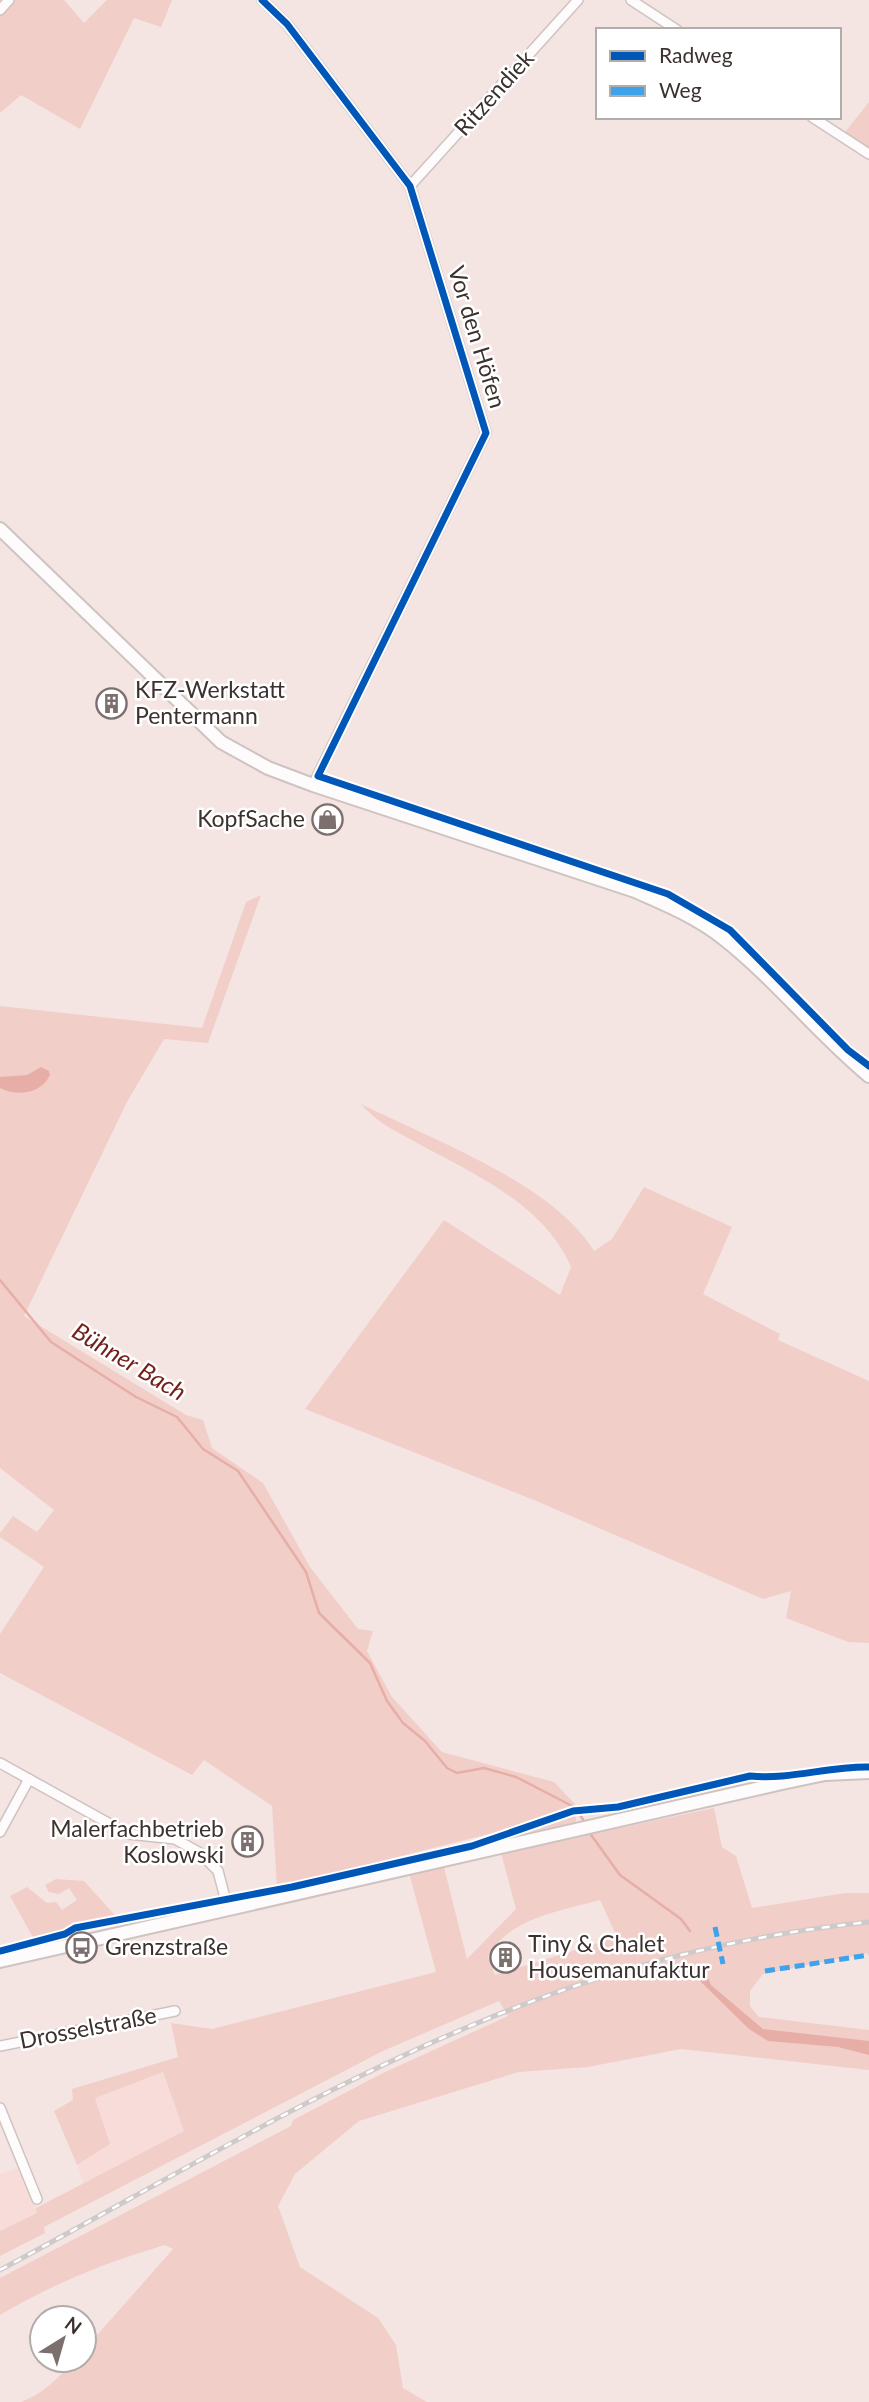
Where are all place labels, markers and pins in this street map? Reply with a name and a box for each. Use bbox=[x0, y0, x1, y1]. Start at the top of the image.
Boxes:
place label: KFZ-Werkstatt Pentermann bbox=[135, 675, 285, 729]
building icon: KFZ-Werkstatt Pentermann bbox=[95, 686, 129, 720]
shop icon: KopfSache bbox=[311, 802, 345, 836]
place label: KopfSache bbox=[197, 804, 305, 832]
place label: Malerfachbetrieb Koslowski bbox=[50, 1814, 224, 1868]
building icon: Malerfachbetrieb Koslowski bbox=[230, 1825, 264, 1859]
place label: Tiny & Chalet Housemanufaktur bbox=[528, 1929, 710, 1983]
bus stop icon: Grenzstraße bbox=[65, 1930, 99, 1964]
place label: Grenzstraße bbox=[105, 1932, 228, 1960]
building icon: Tiny & Chalet Housemanufaktur bbox=[488, 1940, 522, 1974]

